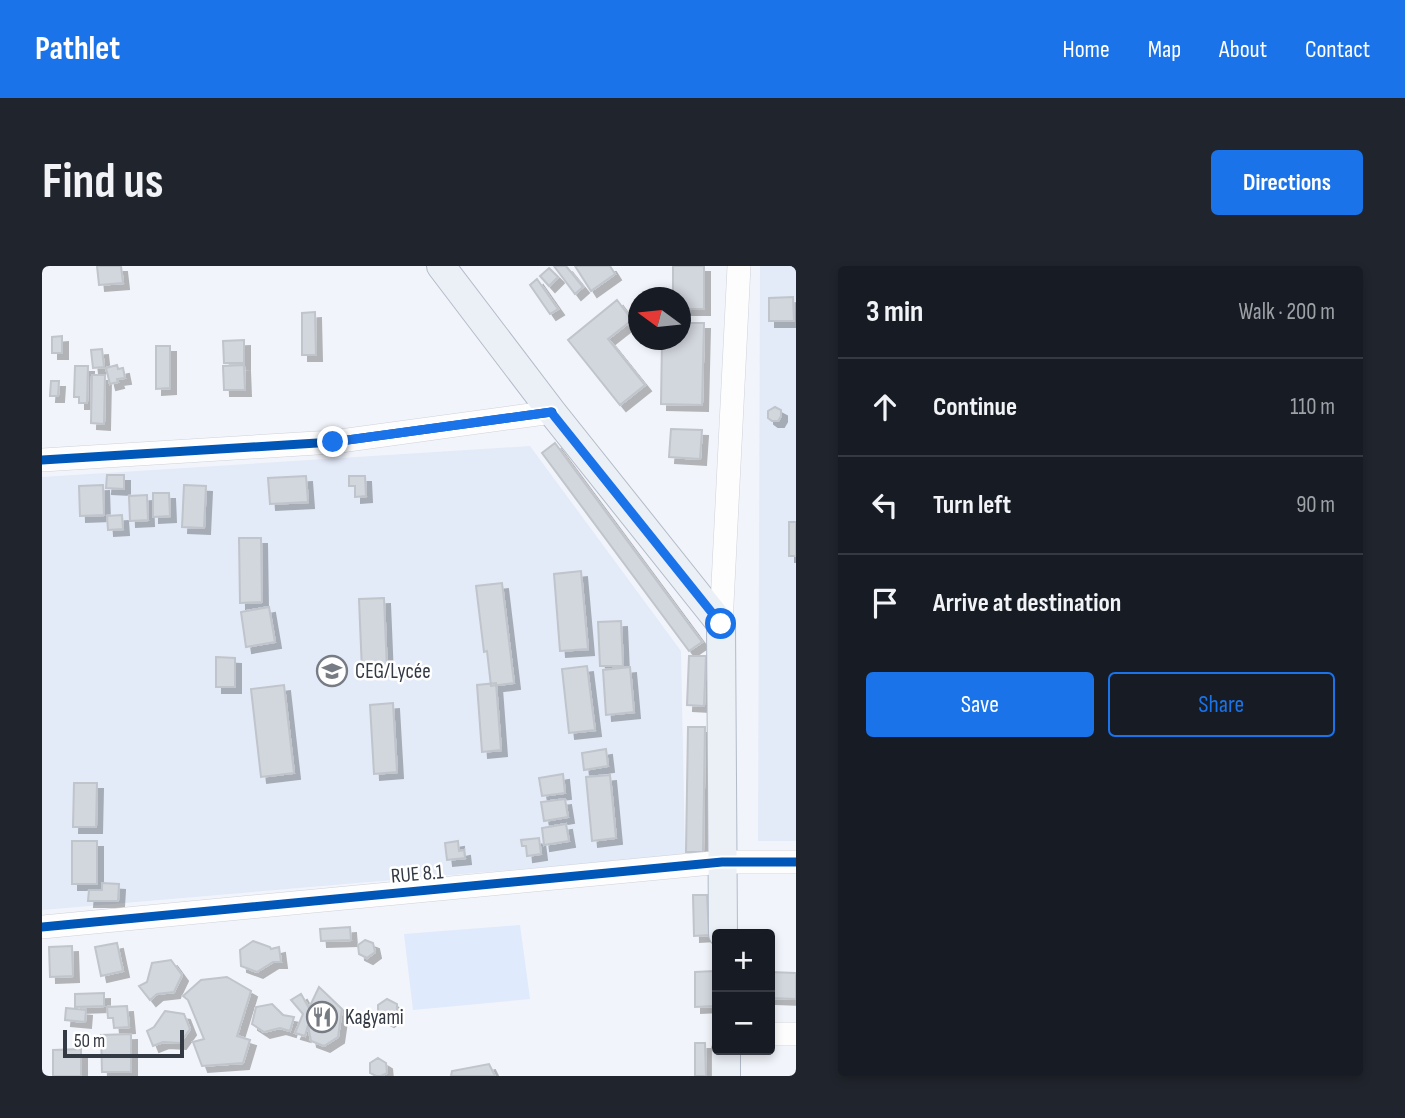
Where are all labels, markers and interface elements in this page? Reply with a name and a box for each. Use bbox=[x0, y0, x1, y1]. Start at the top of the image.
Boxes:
text: Pathlet bbox=[35, 29, 120, 69]
text: Home bbox=[1062, 35, 1110, 64]
text: Map bbox=[1148, 35, 1181, 64]
text: About bbox=[1219, 35, 1267, 64]
text: Contact bbox=[1305, 35, 1370, 64]
button: Directions bbox=[1211, 150, 1363, 215]
text: Find us bbox=[42, 153, 164, 212]
north arrow bbox=[628, 287, 691, 350]
text: 3 min bbox=[866, 294, 923, 330]
text: Walk · 200 m bbox=[1238, 298, 1335, 326]
icon: ahead bbox=[866, 388, 904, 426]
text: Continue bbox=[933, 392, 1017, 423]
text: 110 m bbox=[1290, 393, 1335, 421]
route end bbox=[317, 426, 348, 457]
icon: left bbox=[866, 486, 904, 524]
text: Turn left bbox=[933, 490, 1011, 521]
text: 90 m bbox=[1296, 491, 1335, 519]
icon: arrive bbox=[866, 584, 904, 622]
text: Arrive at destination bbox=[933, 588, 1121, 619]
route start bbox=[705, 608, 736, 639]
school or university icon: CEG/Lycée bbox=[315, 654, 349, 688]
place label: CEG/Lycée bbox=[355, 659, 431, 684]
button: Save bbox=[866, 672, 1094, 737]
button: Share bbox=[1108, 672, 1335, 737]
street label: RUE 8.1 bbox=[390, 859, 445, 889]
map controls bbox=[712, 929, 775, 1055]
button: + bbox=[712, 929, 775, 992]
button: − bbox=[712, 992, 775, 1055]
restaurant icon: Kagyami bbox=[305, 1000, 339, 1034]
place label: Kagyami bbox=[345, 1005, 404, 1030]
scale bar bbox=[63, 1027, 184, 1059]
text: 50 m bbox=[74, 1030, 105, 1053]

